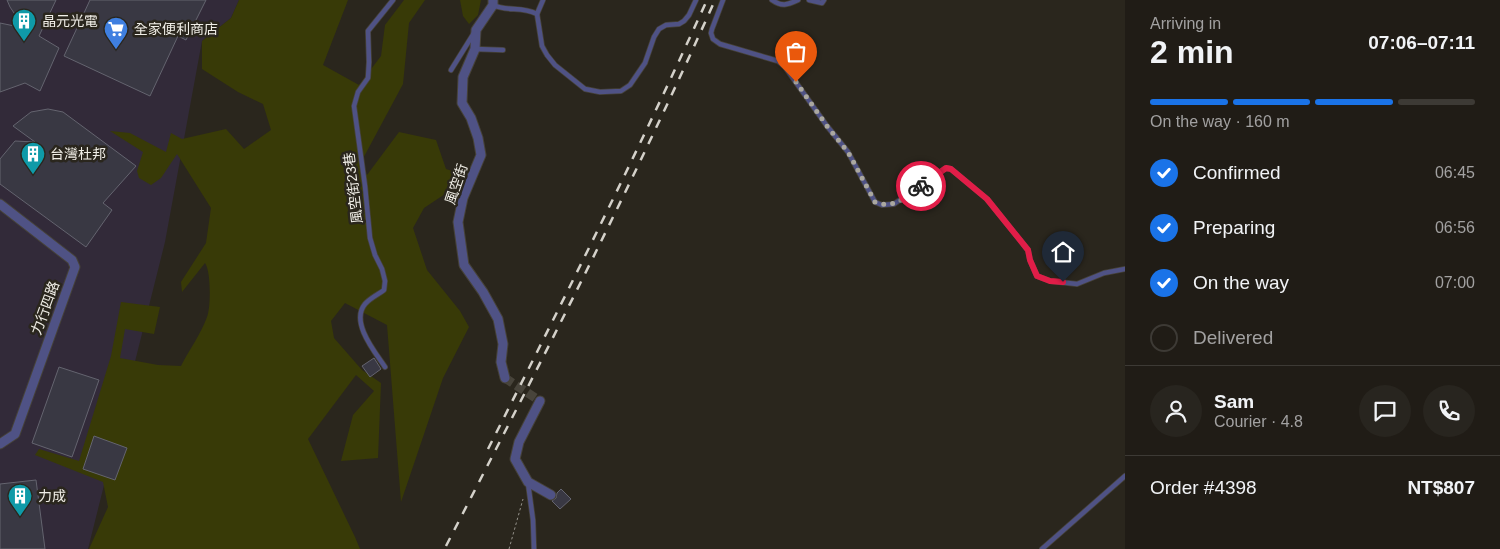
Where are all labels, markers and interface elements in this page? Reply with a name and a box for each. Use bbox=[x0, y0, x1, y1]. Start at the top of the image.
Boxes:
building icon: 晶元光電 bbox=[11, 8, 37, 42]
place label: 晶元光電 bbox=[42, 13, 98, 29]
text: Arriving in bbox=[1150, 15, 1221, 32]
supermarket icon: 全家便利商店 bbox=[103, 16, 129, 50]
place label: 全家便利商店 bbox=[134, 21, 218, 37]
pin bbox=[775, 31, 817, 82]
text: 07:06–07:11 bbox=[1368, 32, 1475, 53]
text: 2 min bbox=[1150, 34, 1234, 70]
icon: bag bbox=[782, 38, 810, 66]
text: On the way · 160 m bbox=[1150, 113, 1290, 130]
building icon: 台灣杜邦 bbox=[20, 141, 46, 175]
place label: 台灣杜邦 bbox=[50, 146, 106, 162]
street label: 風空街23巷 bbox=[341, 152, 365, 224]
icon: check bbox=[1150, 159, 1178, 187]
courier bbox=[896, 161, 946, 211]
street label: 風空街 bbox=[442, 162, 470, 206]
text: Confirmed bbox=[1193, 162, 1281, 183]
text: 06:45 bbox=[1435, 164, 1475, 181]
icon: bike bbox=[907, 172, 935, 200]
icon: check bbox=[1150, 214, 1178, 242]
text: Preparing bbox=[1193, 217, 1275, 238]
text: 06:56 bbox=[1435, 219, 1475, 236]
pin bbox=[1042, 231, 1084, 282]
icon: home bbox=[1049, 238, 1077, 266]
icon: check bbox=[1150, 269, 1178, 297]
text: On the way bbox=[1193, 272, 1289, 293]
text: 07:00 bbox=[1435, 274, 1475, 291]
street label: 力行四路 bbox=[28, 279, 62, 337]
text: Delivered bbox=[1193, 327, 1273, 348]
button: person bbox=[1150, 385, 1202, 437]
button: chat bbox=[1359, 385, 1411, 437]
button: phone bbox=[1423, 385, 1475, 437]
text: Sam bbox=[1214, 391, 1254, 412]
text: Courier · 4.8 bbox=[1214, 413, 1303, 430]
text: Order #4398 bbox=[1150, 477, 1257, 498]
text: NT$807 bbox=[1407, 477, 1475, 498]
building icon: 力成 bbox=[7, 483, 33, 517]
place label: 力成 bbox=[38, 488, 66, 504]

